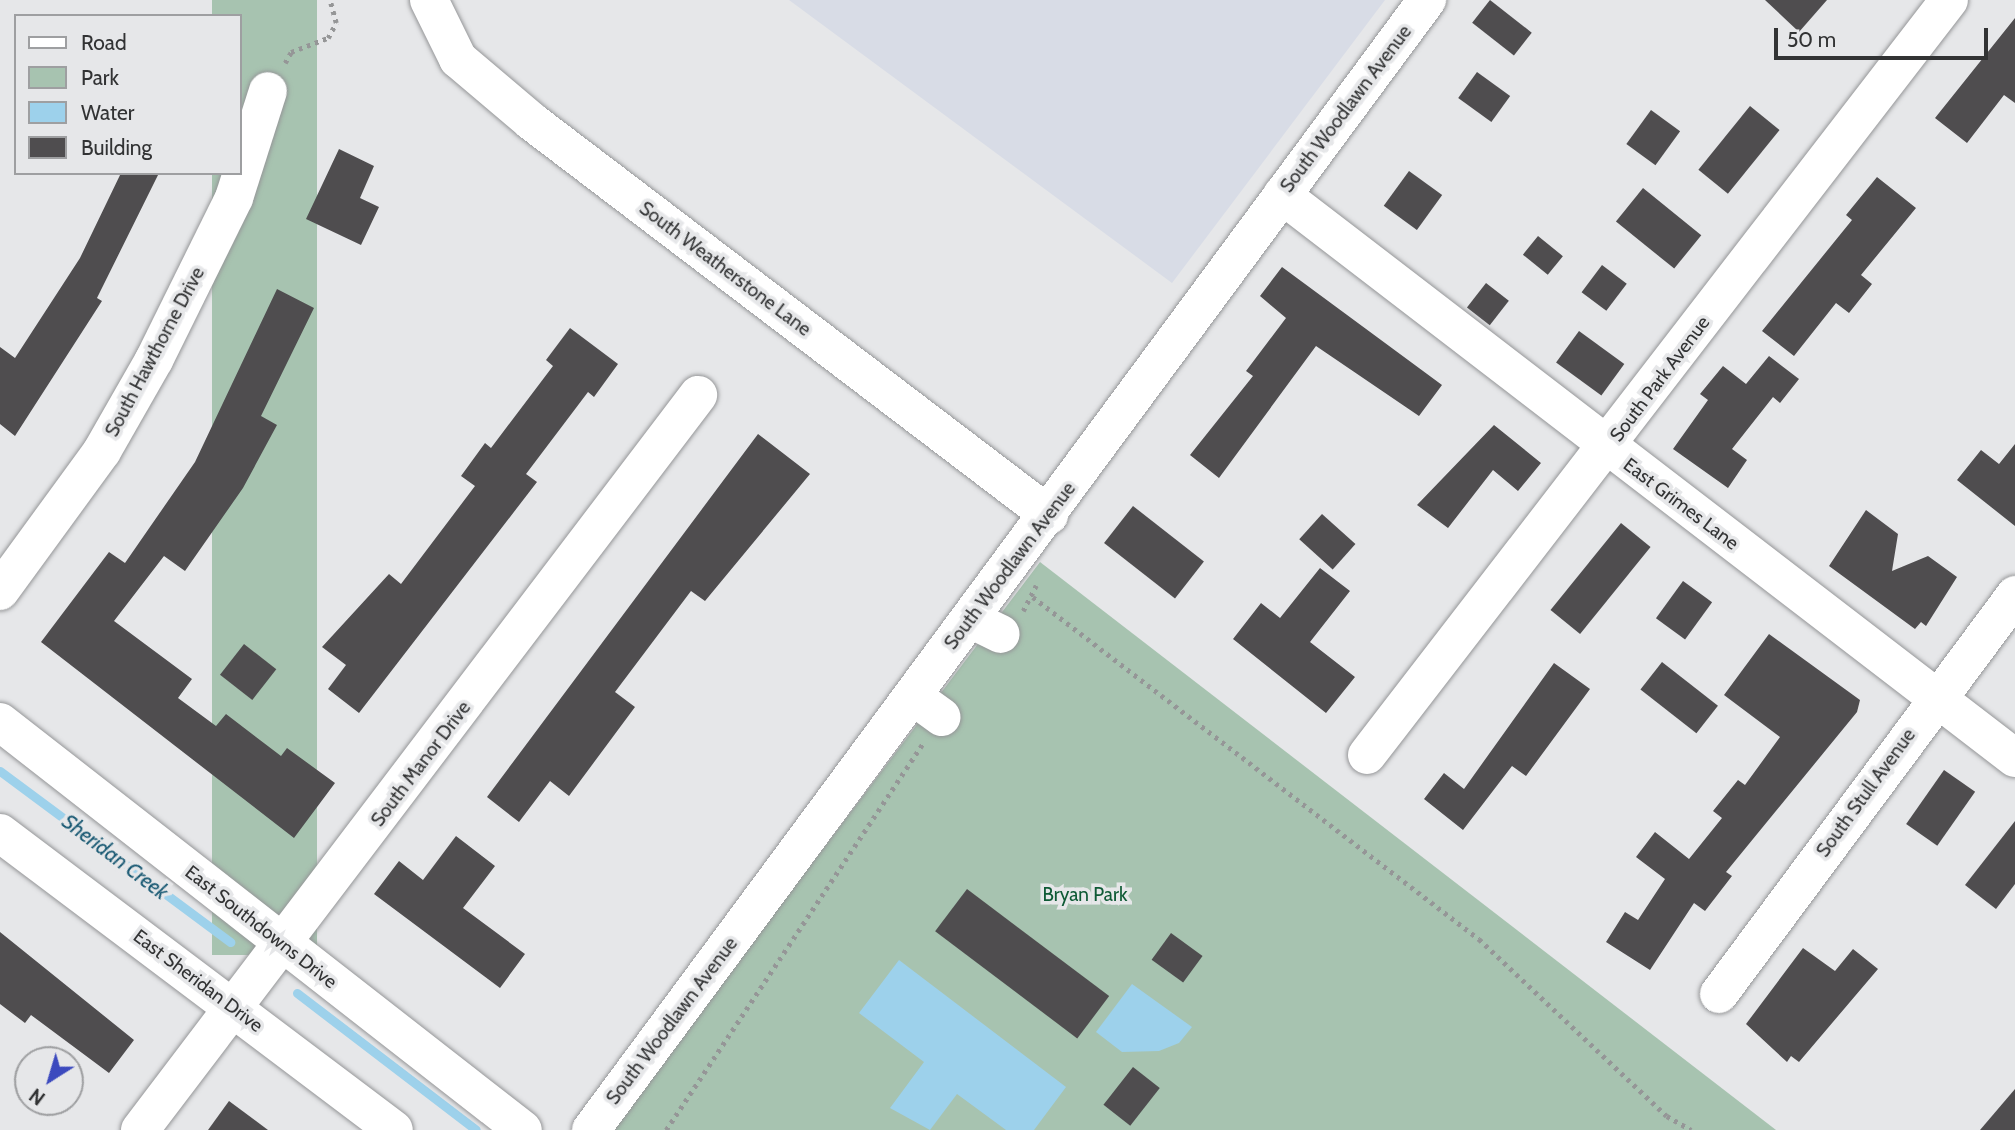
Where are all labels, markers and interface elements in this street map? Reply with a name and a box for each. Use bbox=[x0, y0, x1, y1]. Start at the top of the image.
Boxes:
legend bbox=[14, 14, 242, 175]
scale bar bbox=[1777, 14, 1990, 58]
street label: South Woodlawn Avenue bbox=[1276, 21, 1416, 197]
text: 50 m bbox=[1787, 27, 1836, 52]
text: Road bbox=[81, 30, 127, 55]
text: Park bbox=[81, 65, 119, 90]
text: Water bbox=[81, 100, 134, 125]
text: Building bbox=[81, 135, 152, 160]
street label: South Weatherstone Lane bbox=[635, 197, 815, 341]
street label: South Hawthorne Drive bbox=[101, 263, 209, 441]
street label: South Park Avenue bbox=[1605, 312, 1715, 446]
street label: East Grimes Lane bbox=[1619, 453, 1743, 555]
street label: South Woodlawn Avenue bbox=[940, 478, 1080, 654]
street label: South Manor Drive bbox=[366, 697, 476, 831]
street label: South Stull Avenue bbox=[1812, 724, 1920, 862]
water label: Sheridan Creek bbox=[57, 809, 173, 905]
street label: East Southdowns Drive bbox=[181, 861, 341, 993]
park label: Bryan Park bbox=[1043, 884, 1127, 906]
street label: East Sheridan Drive bbox=[129, 925, 267, 1037]
street label: South Woodlawn Avenue bbox=[602, 933, 742, 1109]
north arrow bbox=[14, 1046, 84, 1116]
text: N bbox=[25, 1083, 50, 1110]

